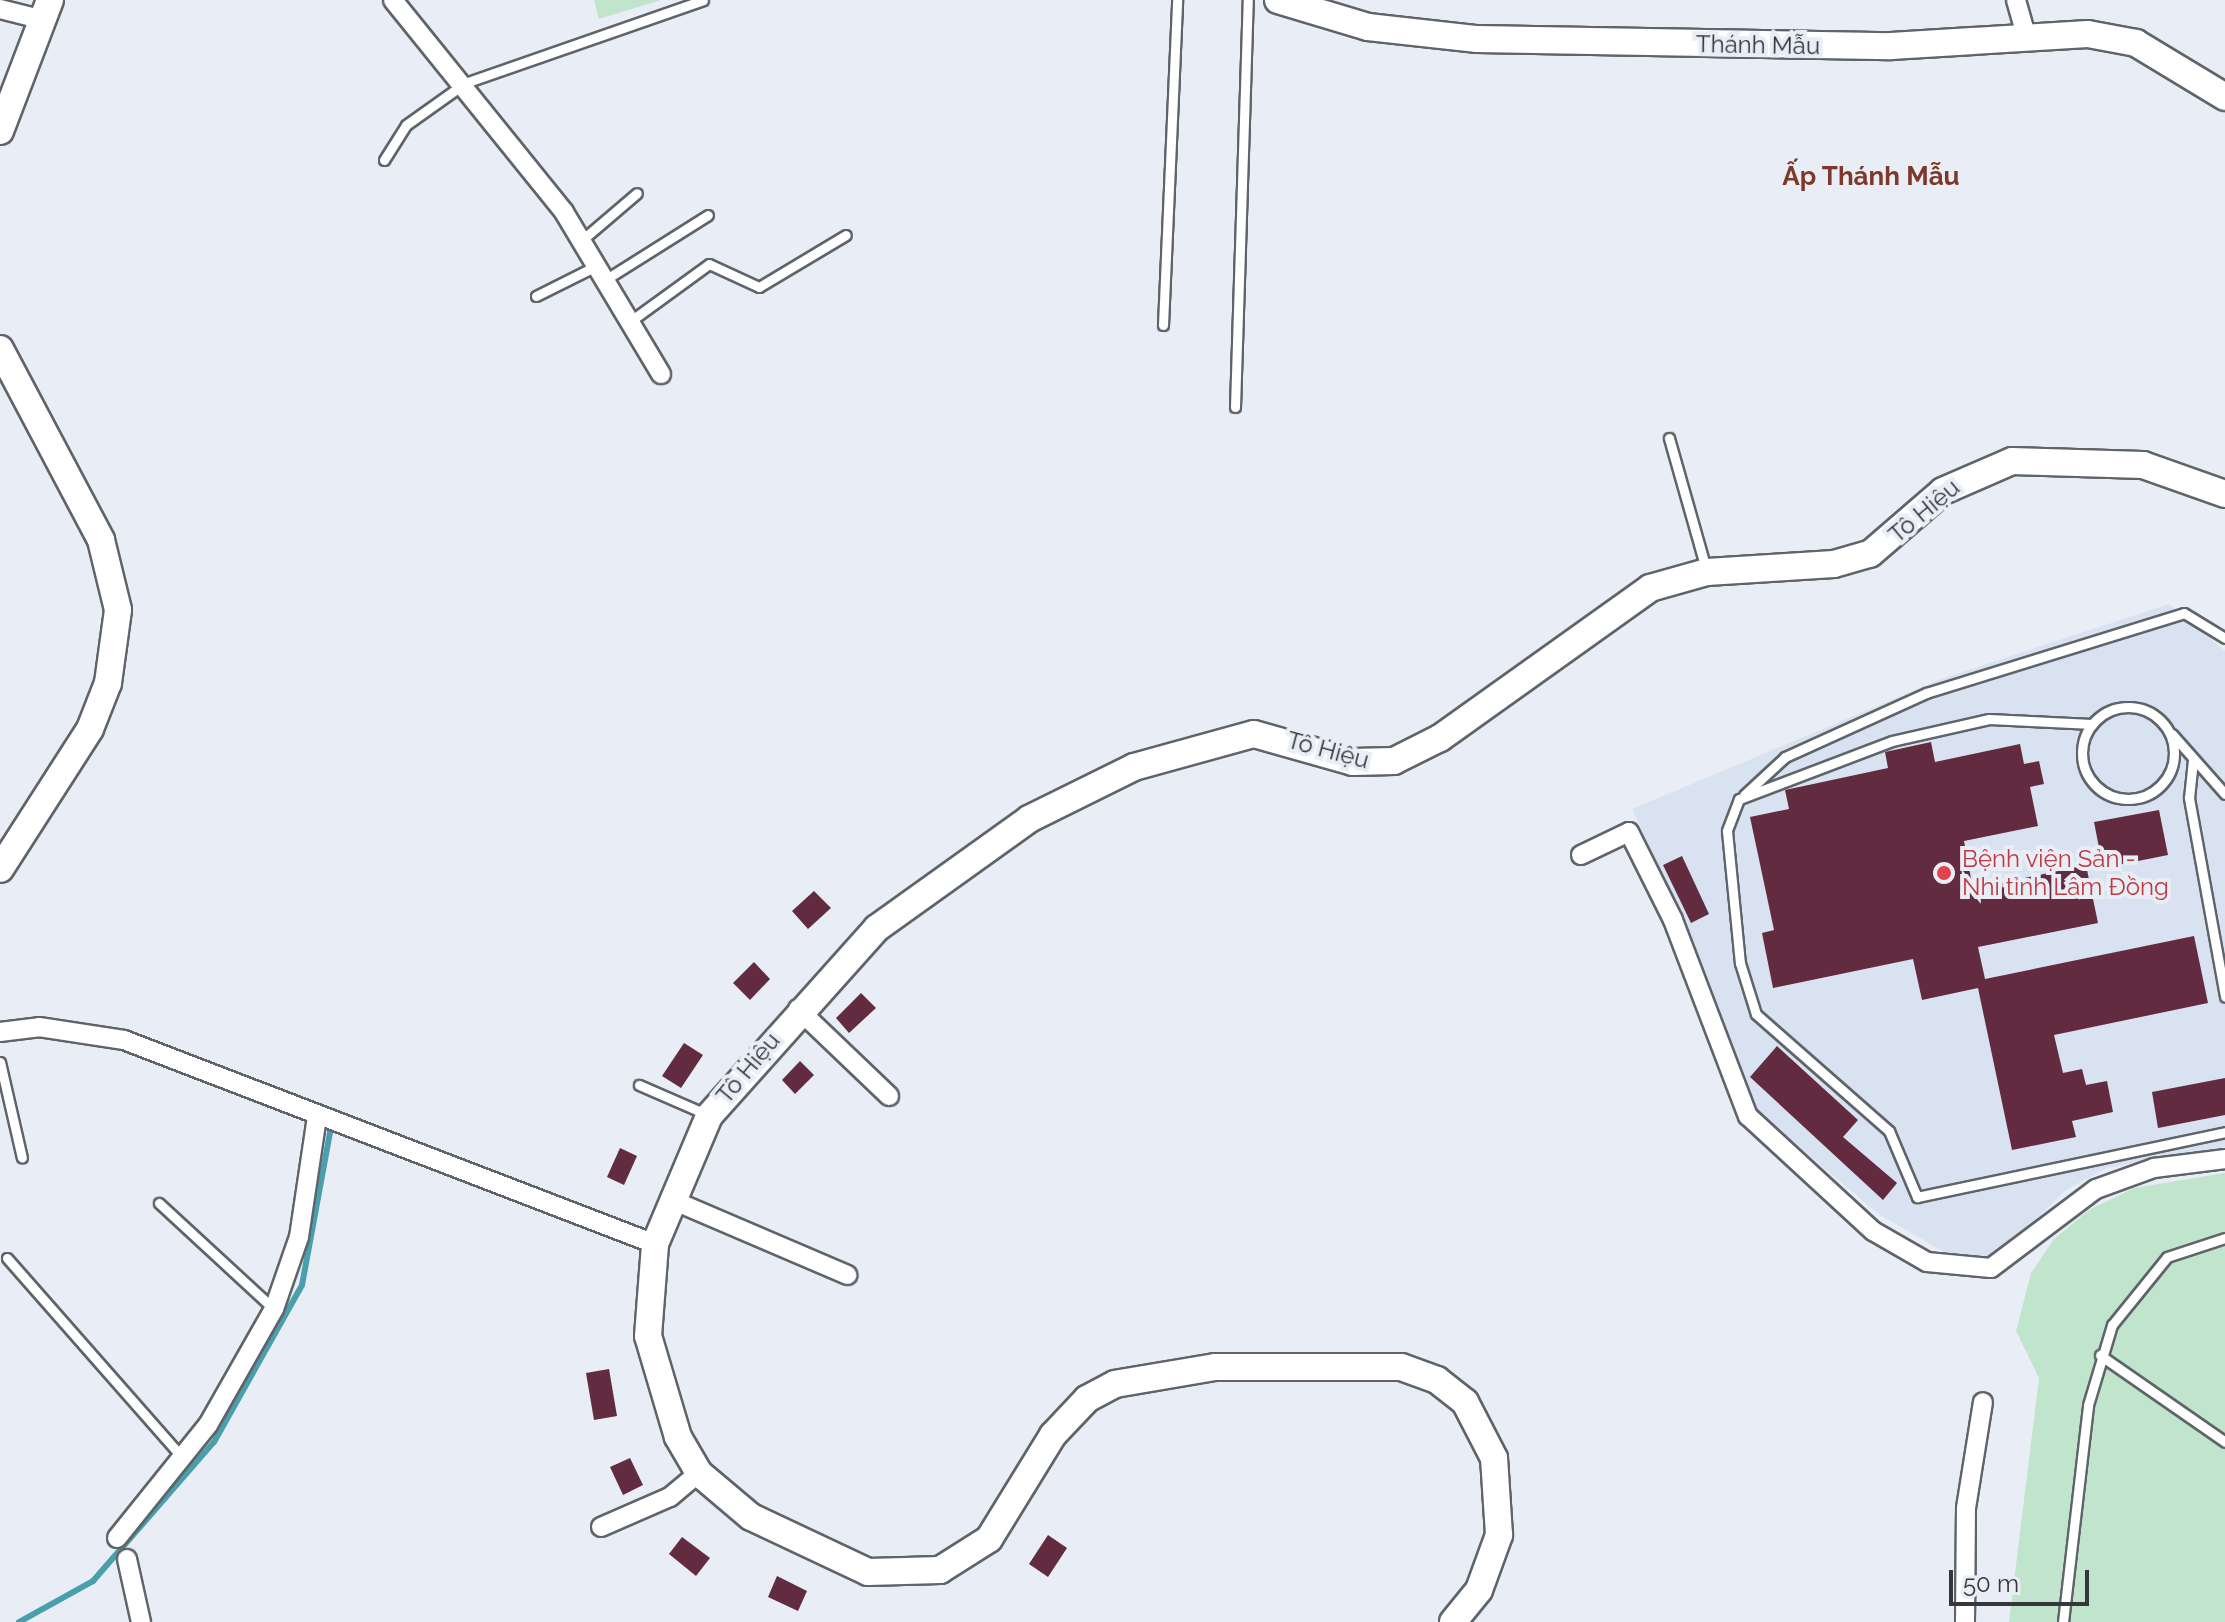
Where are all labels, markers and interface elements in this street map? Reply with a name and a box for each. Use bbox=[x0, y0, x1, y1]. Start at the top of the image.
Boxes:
street label: Thánh Mẫu bbox=[1696, 30, 1820, 60]
district label: Ấp Thánh Mẫu bbox=[1782, 161, 1960, 193]
street label: Tô Hiệu bbox=[1883, 473, 1965, 549]
street label: Tô Hiệu bbox=[1284, 725, 1372, 775]
place label: Bệnh viện Sản - Nhi tỉnh Lâm Đồng bbox=[1962, 845, 2169, 901]
marker: Bệnh viện Sản - Nhi tỉnh Lâm Đồng bbox=[1933, 862, 1955, 884]
street label: Tô Hiệu bbox=[710, 1027, 786, 1109]
scale bar bbox=[1953, 1554, 2093, 1604]
text: 50 m bbox=[1963, 1569, 2019, 1598]

